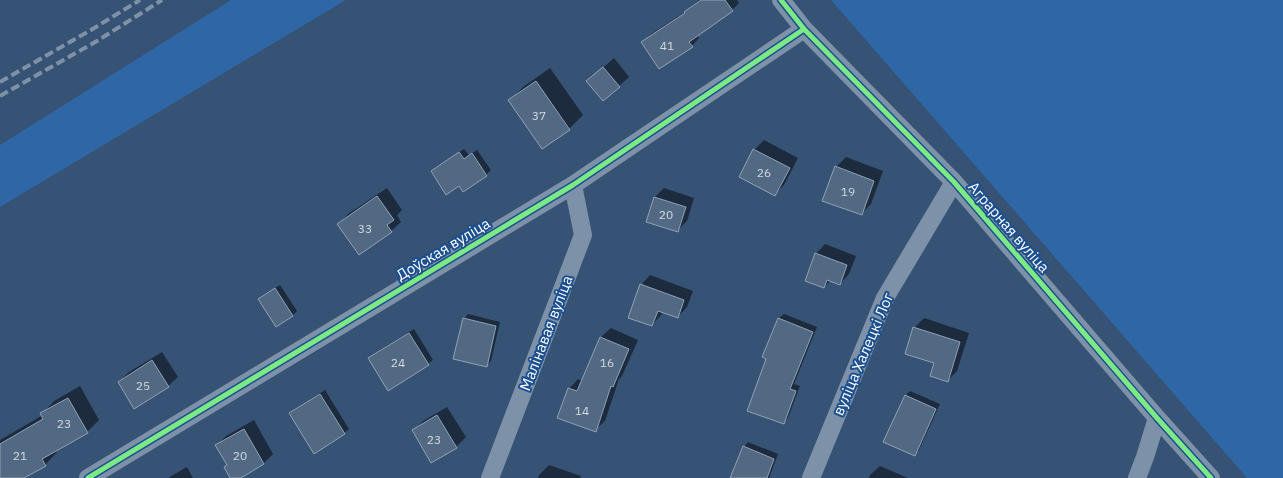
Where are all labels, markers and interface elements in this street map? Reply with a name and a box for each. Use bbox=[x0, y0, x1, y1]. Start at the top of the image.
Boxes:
house number: 41 bbox=[660, 38, 674, 53]
house number: 37 bbox=[532, 108, 546, 123]
house number: 26 bbox=[757, 165, 771, 180]
street label: Аграрная вуліца bbox=[964, 177, 1054, 277]
house number: 19 bbox=[841, 184, 855, 199]
house number: 20 bbox=[659, 207, 673, 222]
street label: Доўская вуліца bbox=[393, 213, 493, 285]
house number: 33 bbox=[358, 221, 372, 236]
street label: Малінавая вуліца bbox=[515, 273, 577, 393]
street label: вуліца Халецкі Лог bbox=[828, 289, 898, 418]
house number: 24 bbox=[391, 355, 405, 370]
house number: 16 bbox=[600, 355, 614, 370]
house number: 25 bbox=[136, 378, 150, 393]
house number: 14 bbox=[575, 403, 589, 418]
house number: 23 bbox=[57, 416, 71, 431]
house number: 23 bbox=[427, 432, 441, 447]
house number: 21 bbox=[13, 448, 27, 463]
house number: 20 bbox=[233, 448, 247, 463]

